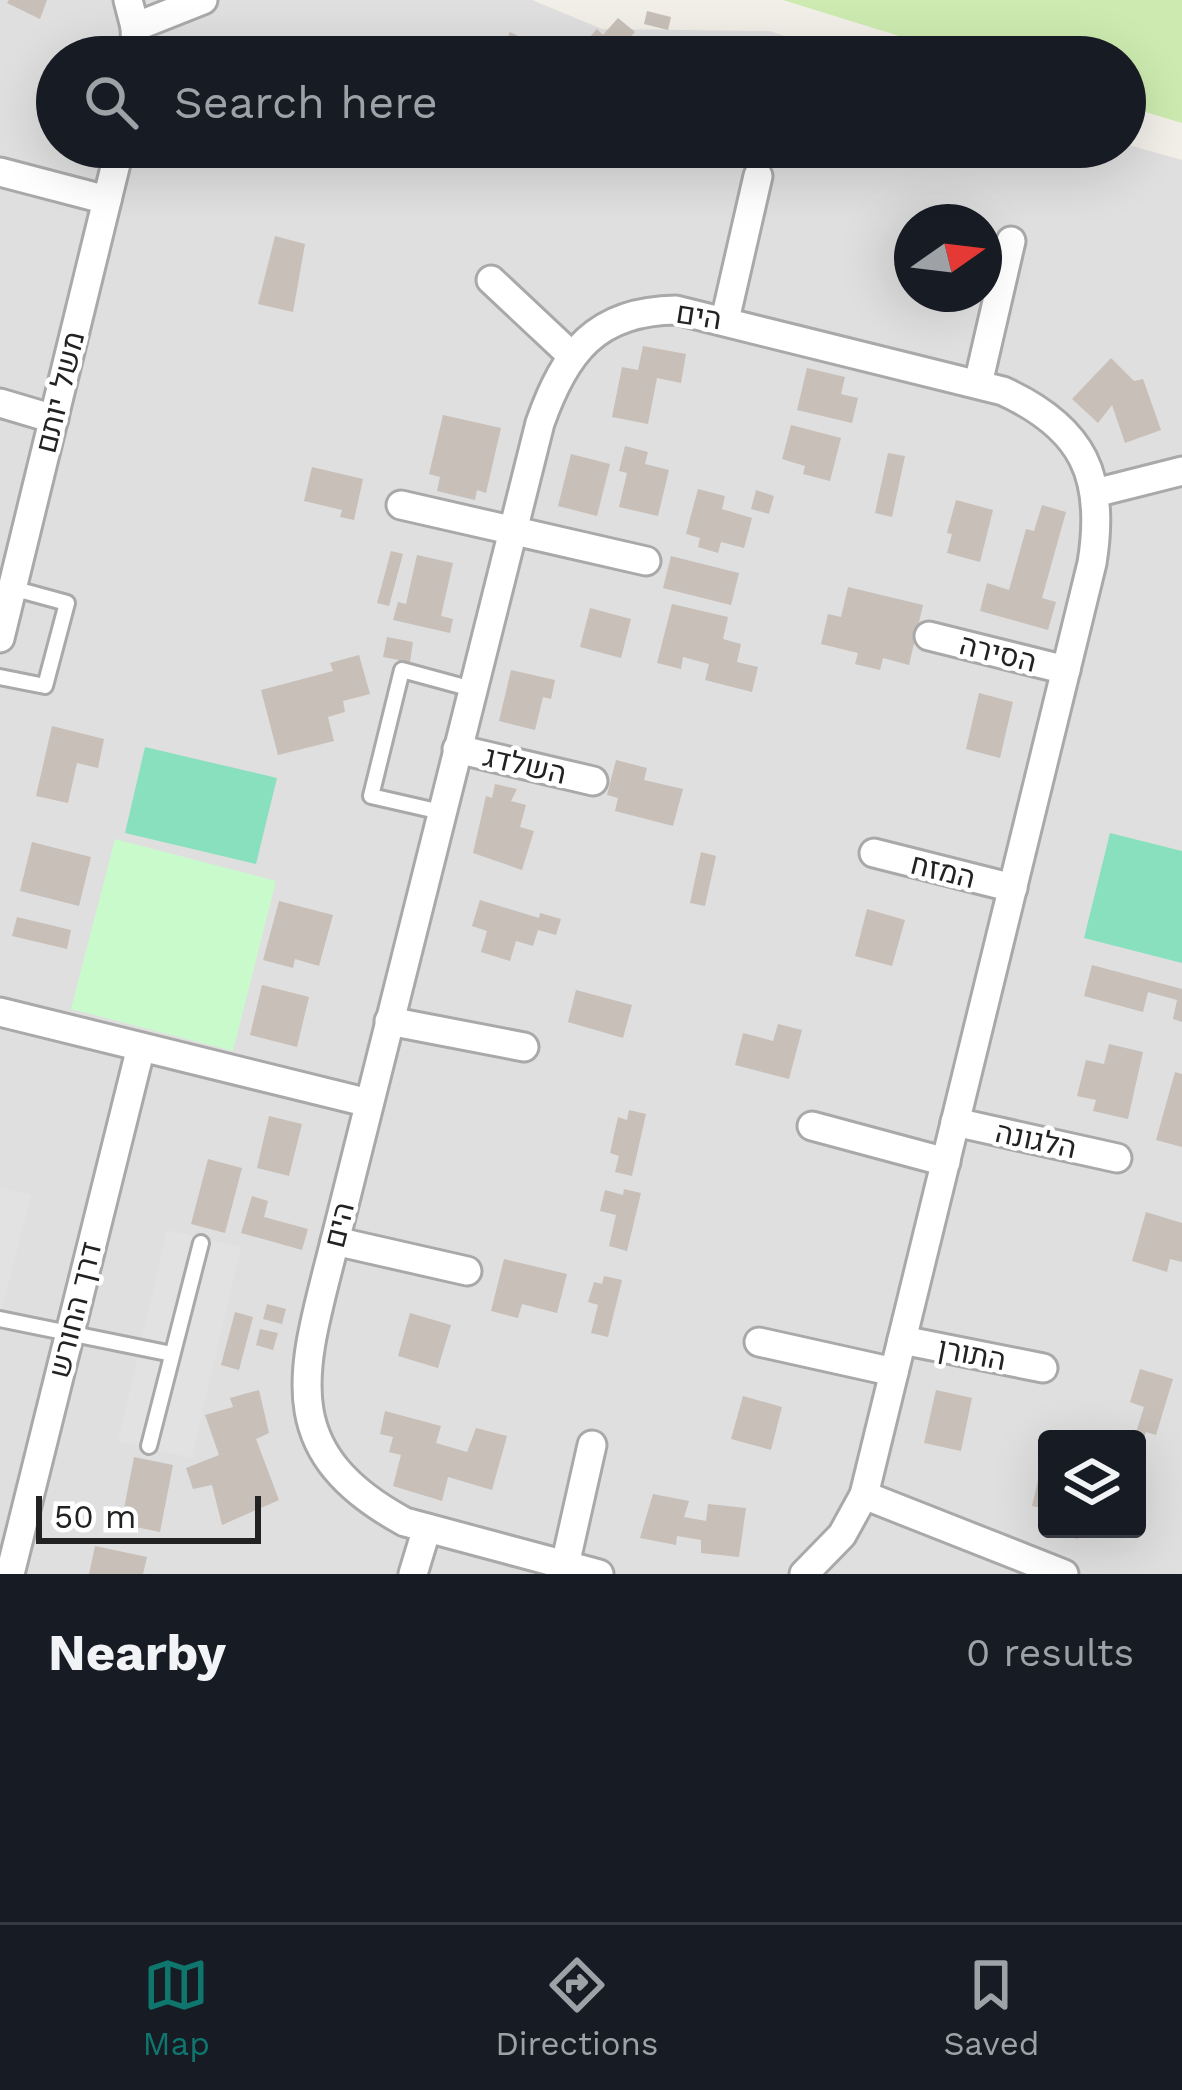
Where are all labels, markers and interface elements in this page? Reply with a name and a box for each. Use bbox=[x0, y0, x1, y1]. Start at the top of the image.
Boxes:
search box bbox=[36, 36, 1146, 168]
icon: search bbox=[78, 69, 144, 135]
text: Search here bbox=[174, 76, 438, 129]
north arrow bbox=[894, 204, 1002, 312]
street label: הים bbox=[674, 295, 724, 336]
street label: משל יותם bbox=[28, 327, 92, 456]
street label: הסירה bbox=[956, 626, 1040, 679]
street label: השלדג bbox=[480, 738, 570, 791]
street label: המזח bbox=[907, 846, 979, 895]
street label: הלגונה bbox=[992, 1114, 1080, 1165]
street label: הים bbox=[316, 1198, 361, 1251]
street label: דרך החורש bbox=[41, 1238, 108, 1381]
street label: התורן bbox=[935, 1330, 1009, 1377]
map controls bbox=[1038, 1430, 1146, 1538]
button: layers bbox=[1038, 1430, 1146, 1538]
scale bar bbox=[36, 1490, 261, 1543]
text: 50 m bbox=[54, 1497, 136, 1536]
text: Nearby bbox=[48, 1623, 226, 1682]
text: 0 results bbox=[966, 1630, 1134, 1675]
tab: Map bbox=[143, 1952, 210, 2063]
tab: Directions bbox=[495, 1952, 658, 2063]
tab: Saved bbox=[944, 1952, 1039, 2063]

